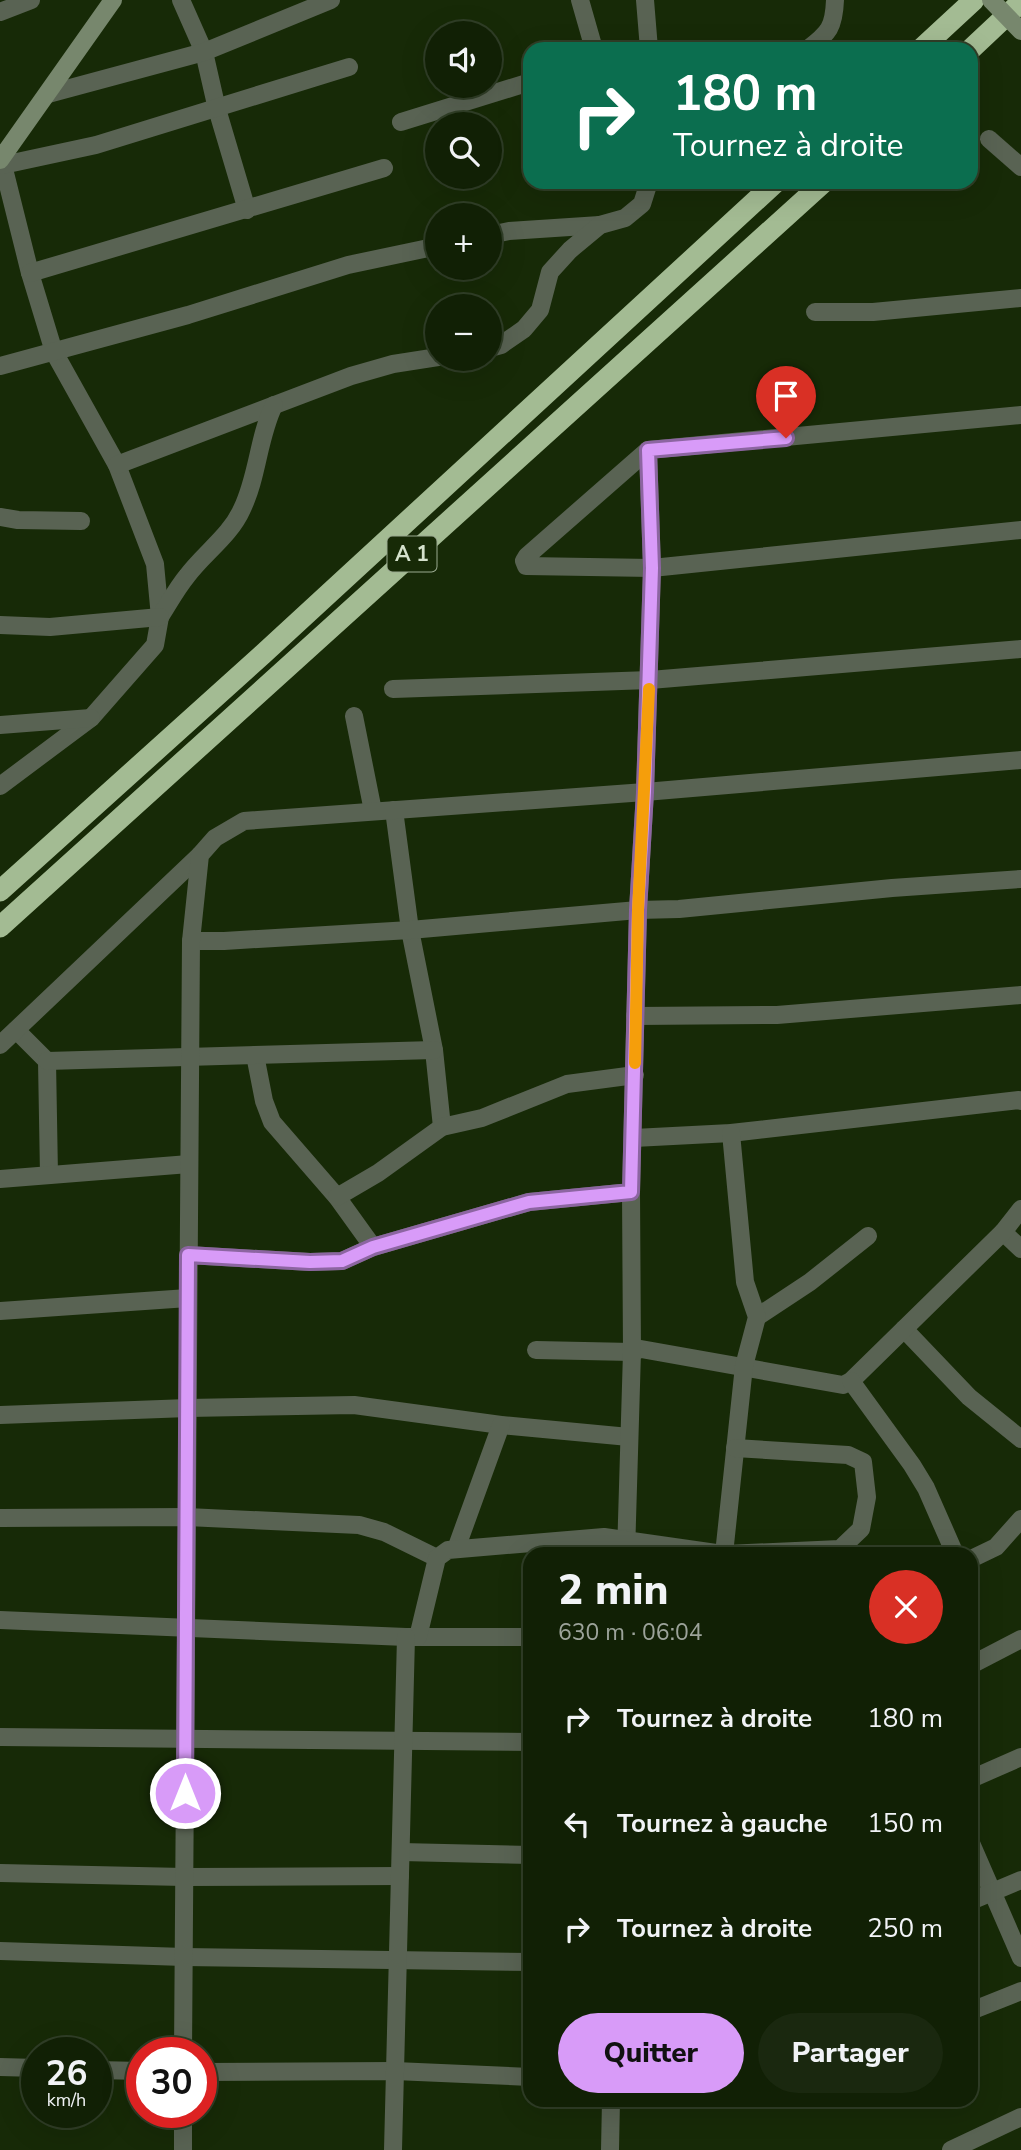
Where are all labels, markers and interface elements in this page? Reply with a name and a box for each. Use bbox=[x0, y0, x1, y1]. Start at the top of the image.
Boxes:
map controls bbox=[425, 21, 502, 371]
button: sound bbox=[425, 21, 502, 98]
text: 180 m bbox=[673, 60, 817, 127]
icon: right bbox=[558, 70, 649, 161]
button: search bbox=[425, 112, 502, 189]
text: Tournez à droite bbox=[673, 124, 904, 167]
button: + bbox=[425, 203, 502, 280]
button: − bbox=[425, 294, 502, 371]
pin bbox=[756, 366, 816, 438]
icon: arrive bbox=[767, 377, 805, 415]
road number: A 1 bbox=[388, 536, 436, 572]
text: 2 min bbox=[558, 1562, 668, 1619]
button: close bbox=[869, 1570, 943, 1644]
text: 630 m · 06:04 bbox=[558, 1617, 703, 1648]
icon: right bbox=[558, 1700, 596, 1738]
text: Tournez à droite bbox=[617, 1701, 812, 1736]
text: 180 m bbox=[867, 1701, 943, 1736]
position arrow bbox=[148, 1756, 222, 1830]
icon: left bbox=[558, 1805, 596, 1843]
text: Tournez à gauche bbox=[617, 1806, 828, 1841]
text: 150 m bbox=[867, 1806, 943, 1841]
icon: right bbox=[558, 1910, 596, 1948]
text: Tournez à droite bbox=[617, 1911, 812, 1946]
text: 250 m bbox=[867, 1911, 943, 1946]
button: Quitter bbox=[558, 2013, 744, 2093]
button: Partager bbox=[758, 2013, 943, 2093]
speed limit sign: 30 bbox=[126, 2037, 217, 2128]
text: 26 bbox=[45, 2050, 88, 2097]
text: km/h bbox=[47, 2088, 86, 2112]

